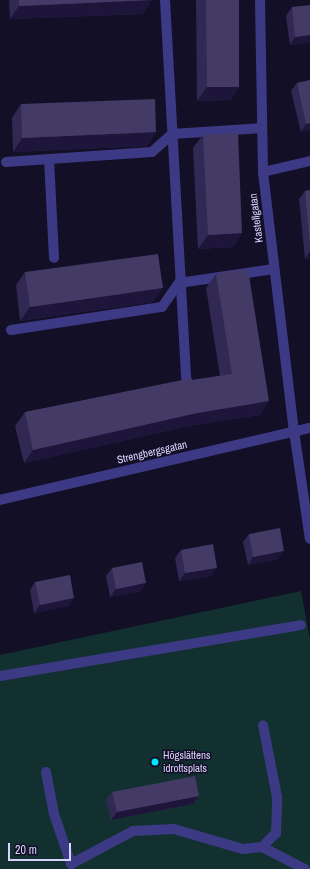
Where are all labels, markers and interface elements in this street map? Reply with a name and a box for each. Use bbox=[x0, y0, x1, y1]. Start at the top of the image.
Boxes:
street label: Kastellgatan bbox=[246, 193, 266, 243]
street label: Strengbergsgatan bbox=[116, 438, 188, 466]
place label: Högslättens idrottsplats bbox=[163, 749, 211, 775]
marker: Högslättens idrottsplats bbox=[150, 757, 160, 767]
scale bar bbox=[10, 835, 73, 861]
text: 20 m bbox=[15, 842, 37, 858]

